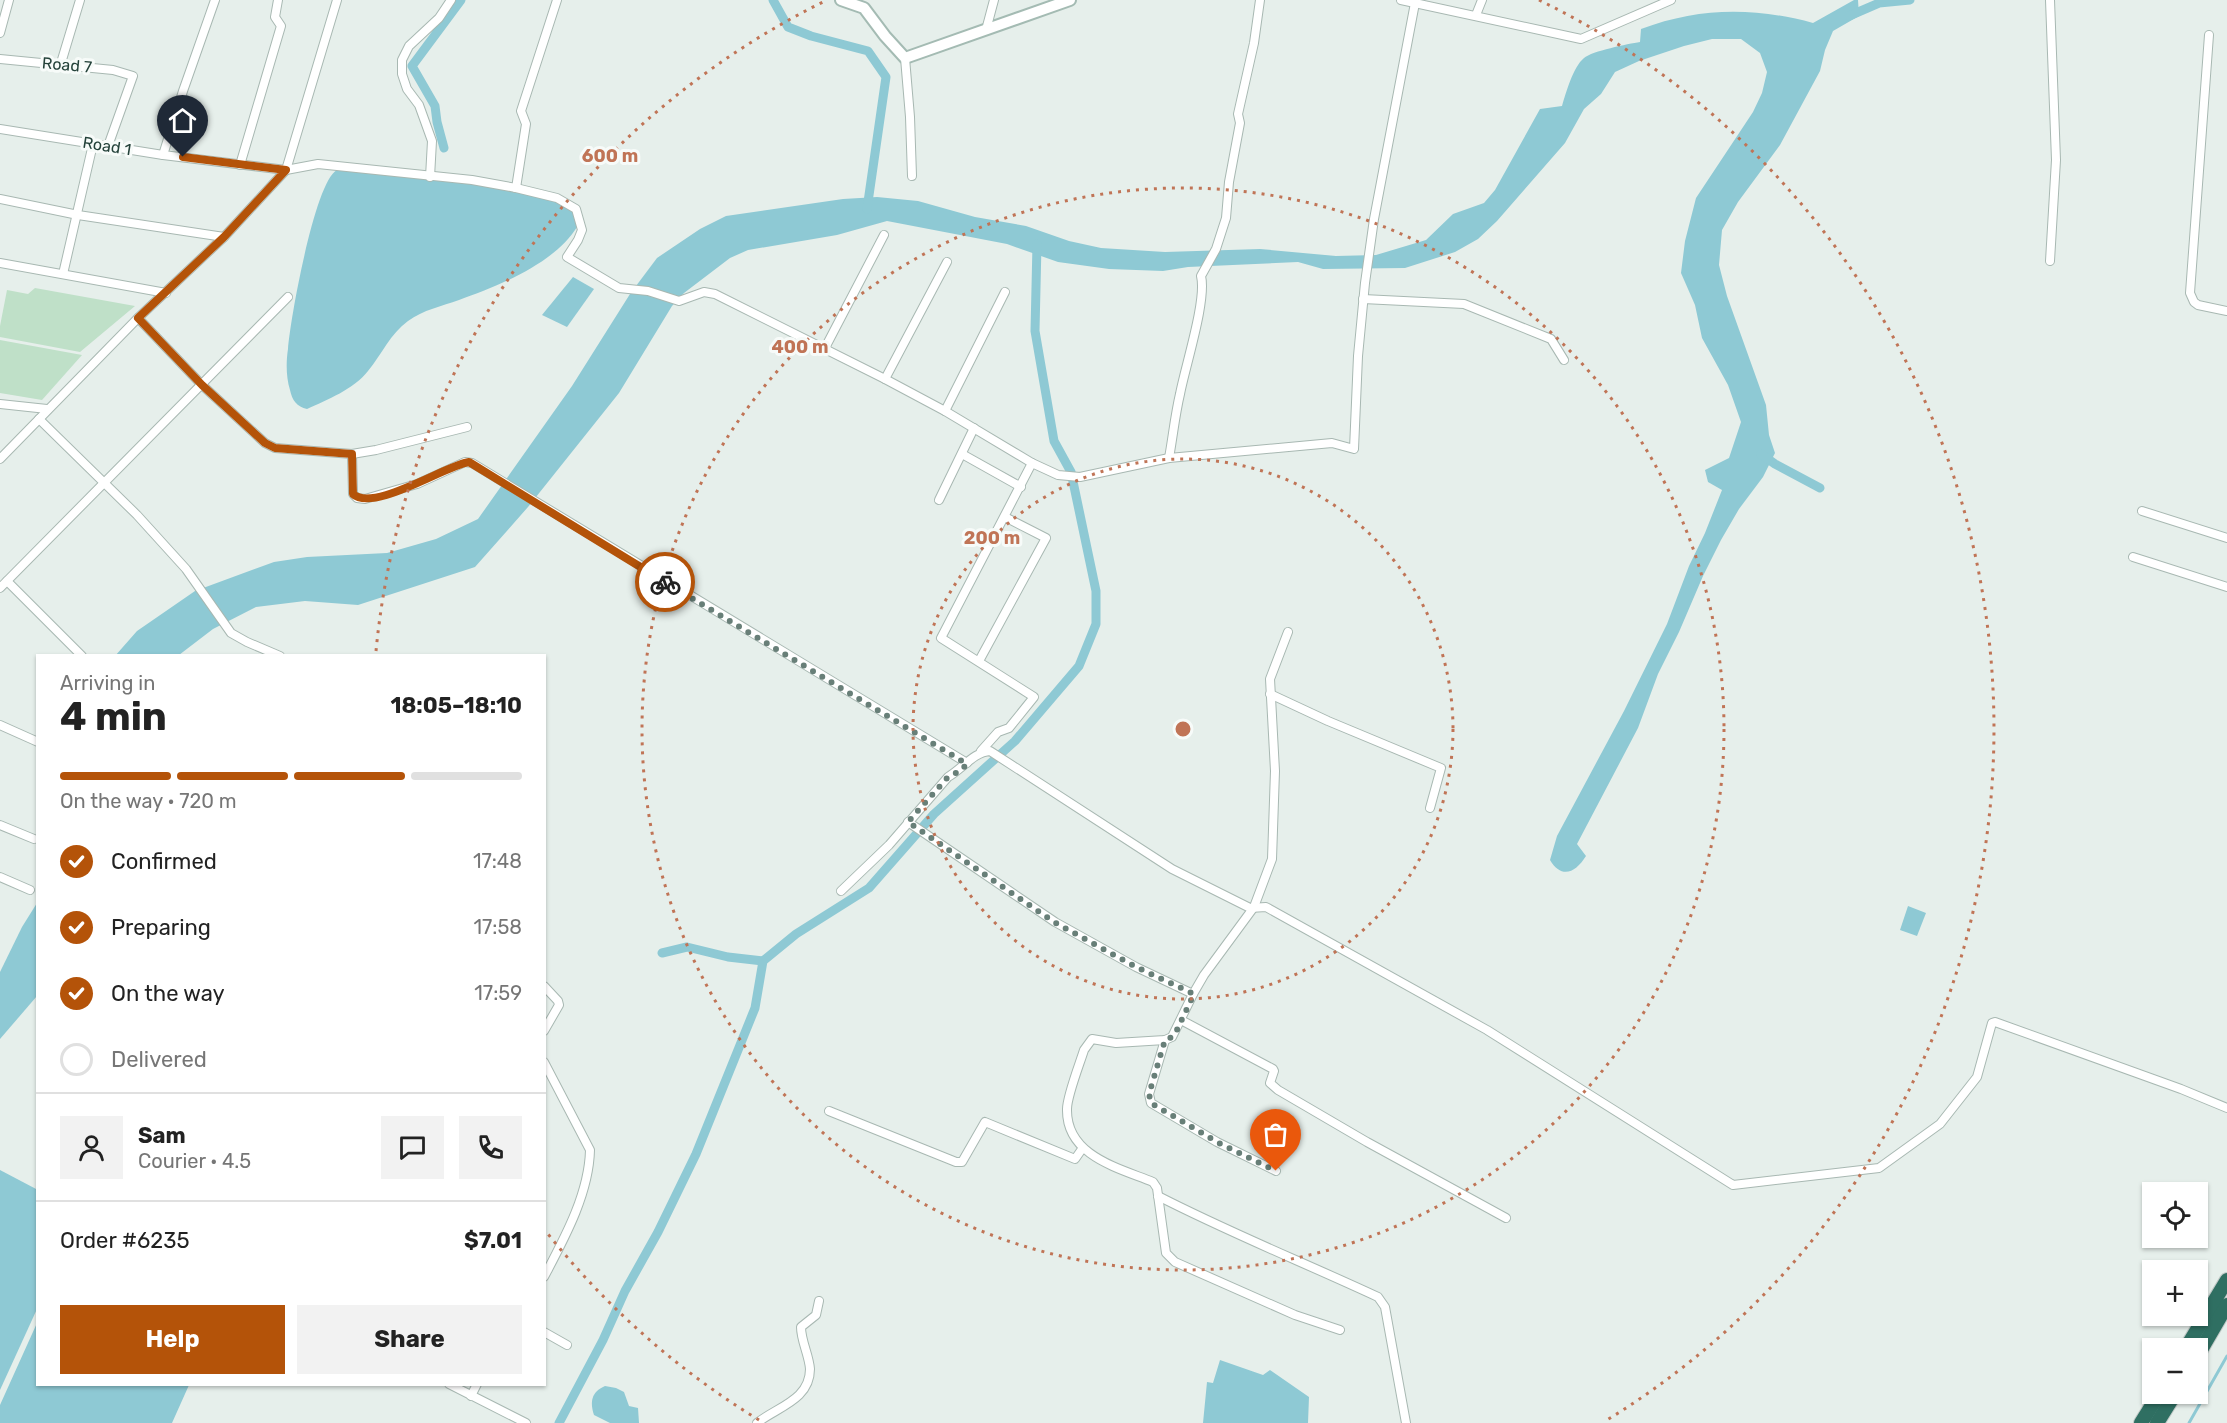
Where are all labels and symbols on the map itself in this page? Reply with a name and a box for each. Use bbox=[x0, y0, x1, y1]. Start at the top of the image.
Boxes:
street label: Road 7 bbox=[41, 53, 93, 77]
pin bbox=[157, 95, 208, 157]
street label: Road 1 bbox=[81, 133, 133, 159]
text: 600 m bbox=[582, 145, 638, 167]
text: 400 m bbox=[771, 336, 829, 358]
text: 200 m bbox=[964, 527, 1020, 549]
courier bbox=[635, 552, 695, 612]
centre of rings bbox=[1173, 719, 1193, 739]
pin bbox=[1250, 1109, 1301, 1171]

